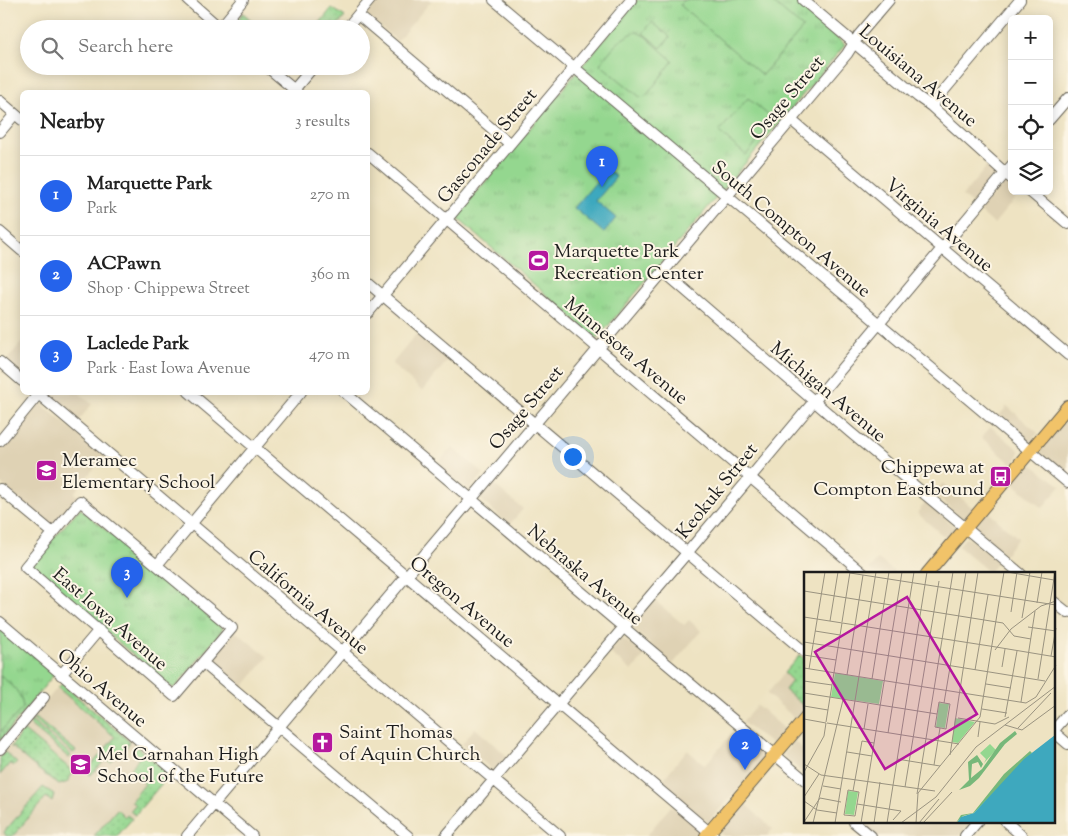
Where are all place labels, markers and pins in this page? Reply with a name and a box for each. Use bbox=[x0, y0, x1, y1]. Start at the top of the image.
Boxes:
pin: 1 bbox=[586, 146, 618, 187]
place label: Marquette Park Recreation Center bbox=[554, 239, 704, 288]
sports icon: Marquette Park Recreation Center bbox=[526, 249, 550, 273]
place label: Meramec Elementary School bbox=[62, 448, 215, 497]
place label: Chippewa at Compton Eastbound bbox=[813, 455, 984, 504]
school or university icon: Meramec Elementary School bbox=[34, 458, 58, 482]
bus stop icon: Chippewa at Compton Eastbound bbox=[988, 465, 1012, 489]
pin: 3 bbox=[111, 557, 143, 598]
place label: Saint Thomas of Aquin Church bbox=[339, 720, 481, 769]
pin: 2 bbox=[729, 729, 761, 770]
church icon: Saint Thomas of Aquin Church bbox=[311, 730, 335, 754]
place label: Mel Carnahan High School of the Future bbox=[97, 742, 264, 791]
school or university icon: Mel Carnahan High School of the Future bbox=[69, 752, 93, 776]

